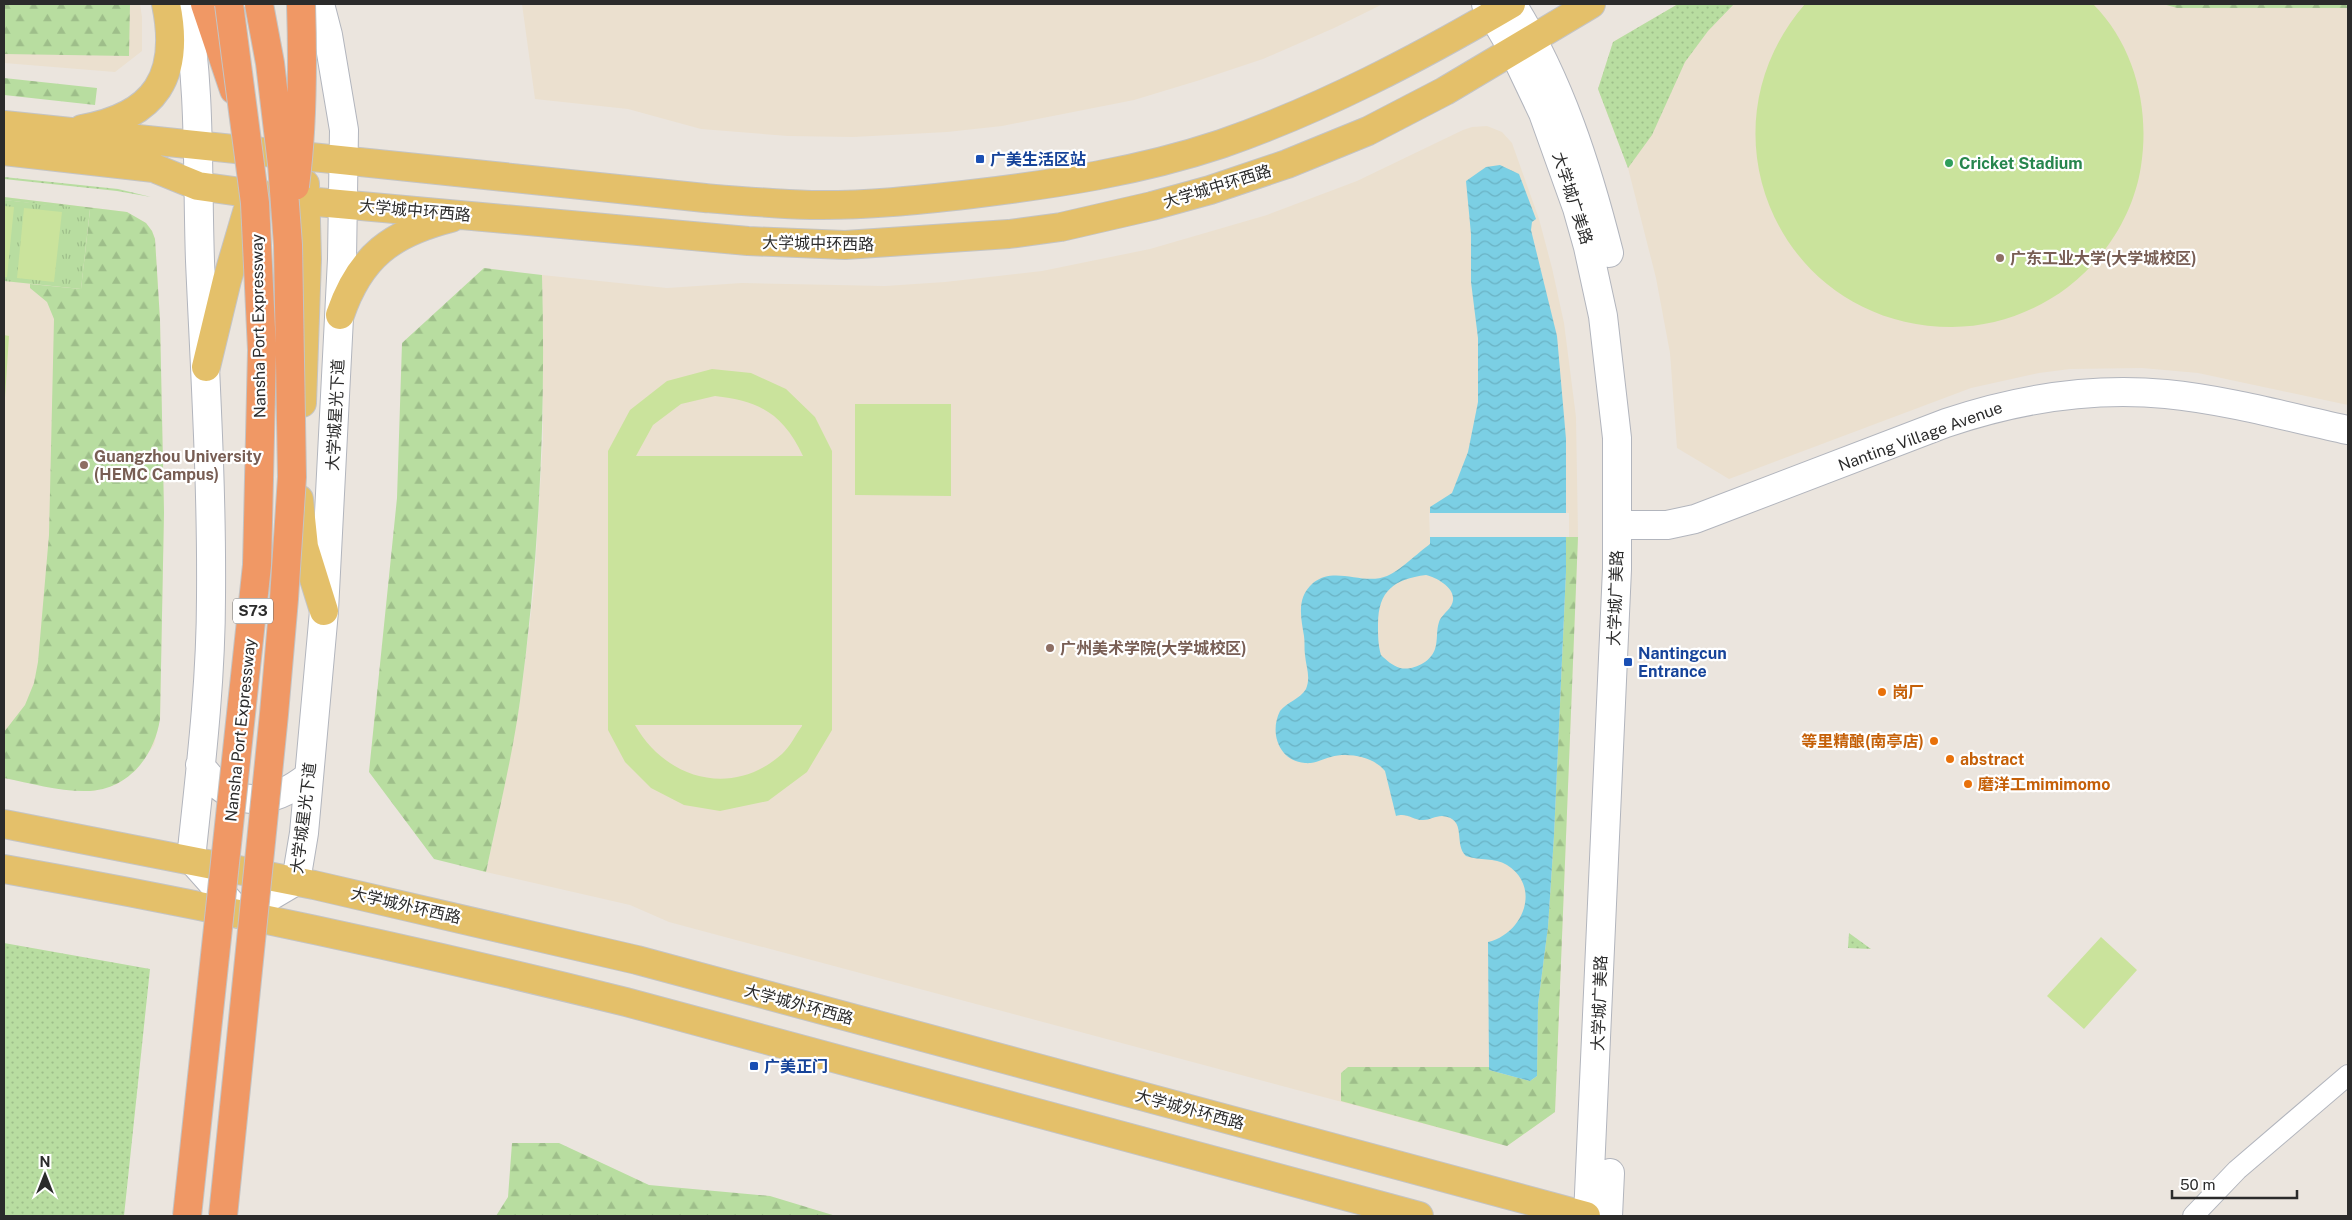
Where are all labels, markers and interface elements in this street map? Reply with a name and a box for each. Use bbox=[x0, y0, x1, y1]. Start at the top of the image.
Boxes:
place label: 广美生活区站 bbox=[990, 150, 1086, 169]
street label: 大学城广美路 bbox=[1549, 150, 1596, 247]
marker: 广美生活区站 bbox=[974, 153, 986, 165]
place label: Cricket Stadium bbox=[1959, 154, 2083, 173]
marker: Cricket Stadium bbox=[1943, 157, 1955, 169]
street label: 大学城中环西路 bbox=[1161, 161, 1273, 212]
street label: 大学城中环西路 bbox=[358, 196, 472, 225]
street label: Nansha Port Expressway bbox=[247, 233, 270, 418]
street label: 大学城中环西路 bbox=[762, 233, 874, 254]
place label: 广东工业大学(大学城校区) bbox=[2010, 249, 2197, 268]
marker: 广东工业大学(大学城校区) bbox=[1994, 252, 2006, 264]
street label: 大学城星光下道 bbox=[323, 359, 348, 471]
street label: Nanting Village Avenue bbox=[1835, 398, 2005, 475]
place label: Guangzhou University (HEMC Campus) bbox=[94, 447, 262, 484]
marker: Guangzhou University (HEMC Campus) bbox=[78, 459, 90, 471]
street label: 大学城广美路 bbox=[1604, 550, 1627, 646]
road number: S73 bbox=[233, 598, 273, 624]
street label: Nansha Port Expressway bbox=[221, 637, 260, 823]
place label: 广州美术学院(大学城校区) bbox=[1060, 639, 1247, 658]
marker: 广州美术学院(大学城校区) bbox=[1044, 642, 1056, 654]
place label: Nantingcun Entrance bbox=[1638, 644, 1727, 681]
marker: Nantingcun Entrance bbox=[1622, 656, 1634, 668]
place label: 岗厂 bbox=[1892, 683, 1924, 702]
marker: 岗厂 bbox=[1876, 686, 1888, 698]
place label: 等里精酿(南亭店) bbox=[1801, 732, 1924, 751]
marker: 等里精酿(南亭店) bbox=[1928, 735, 1940, 747]
place label: abstract bbox=[1960, 750, 2025, 769]
marker: abstract bbox=[1944, 753, 1956, 765]
street label: 大学城星光下道 bbox=[287, 761, 320, 875]
place label: 磨洋工mimimomo bbox=[1978, 775, 2110, 794]
marker: 磨洋工mimimomo bbox=[1962, 778, 1974, 790]
street label: 大学城外环西路 bbox=[349, 884, 463, 927]
street label: 大学城广美路 bbox=[1588, 955, 1611, 1051]
street label: 大学城外环西路 bbox=[742, 981, 855, 1028]
place label: 广美正门 bbox=[764, 1057, 828, 1076]
marker: 广美正门 bbox=[748, 1060, 760, 1072]
street label: 大学城外环西路 bbox=[1133, 1086, 1246, 1133]
north arrow bbox=[20, 1150, 70, 1200]
text: N bbox=[40, 1154, 50, 1170]
scale bar bbox=[2172, 1168, 2297, 1200]
text: 50 m bbox=[2180, 1176, 2215, 1193]

